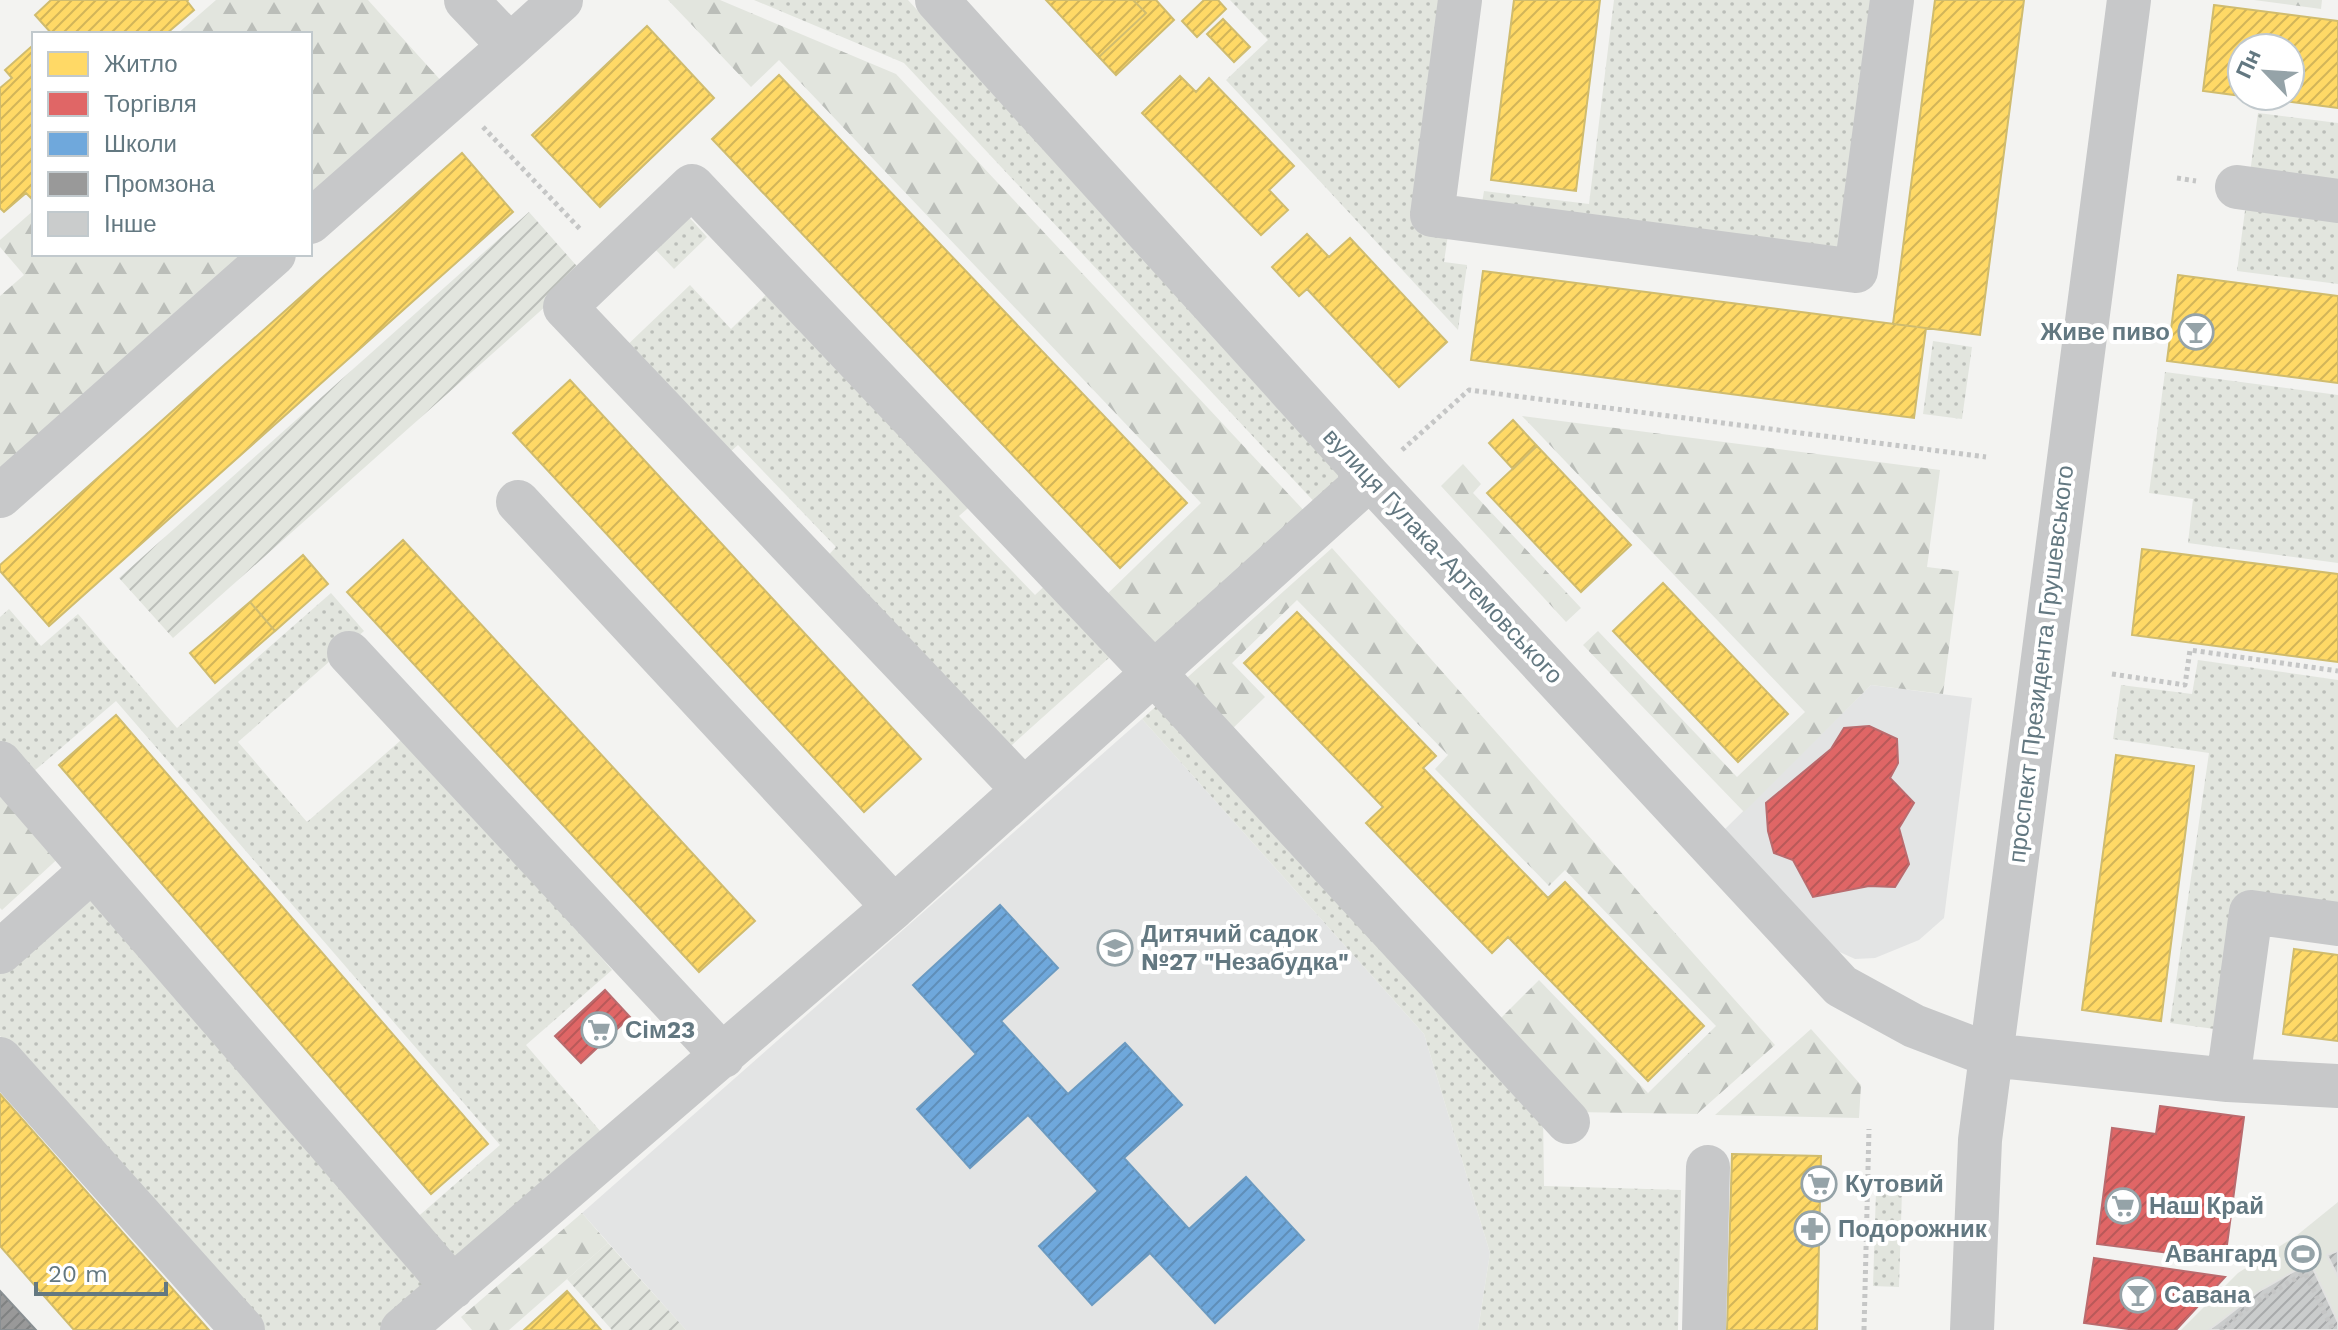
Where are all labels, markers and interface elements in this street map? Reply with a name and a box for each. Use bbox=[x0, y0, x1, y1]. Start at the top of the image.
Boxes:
legend bbox=[32, 32, 312, 256]
north arrow bbox=[2226, 32, 2306, 112]
text: Пн bbox=[2231, 45, 2266, 82]
text: Житло bbox=[104, 50, 178, 78]
text: Торгівля bbox=[104, 90, 197, 118]
text: Школи bbox=[104, 130, 177, 158]
text: Промзона bbox=[104, 170, 216, 198]
text: Інше bbox=[104, 210, 157, 238]
bar icon: Живе пиво bbox=[2177, 313, 2215, 351]
place label: Живе пиво bbox=[2040, 318, 2170, 346]
street label: вулиця Гулака-Артемовського bbox=[1317, 423, 1569, 689]
street label: проспект Президента Грушевського bbox=[2003, 463, 2079, 865]
place label: Дитячий садок №27 "Незабудка" bbox=[1141, 920, 1349, 976]
school or university icon: Дитячий садок №27 "Незабудка" bbox=[1096, 929, 1134, 967]
supermarket icon: Сім23 bbox=[580, 1011, 618, 1049]
place label: Сім23 bbox=[625, 1016, 695, 1044]
supermarket icon: Кутовий bbox=[1800, 1165, 1838, 1203]
place label: Кутовий bbox=[1845, 1170, 1944, 1198]
supermarket icon: Наш Край bbox=[2104, 1187, 2142, 1225]
place label: Наш Край bbox=[2149, 1192, 2264, 1220]
pharmacy icon: Подорожник bbox=[1793, 1210, 1831, 1248]
place label: Подорожник bbox=[1838, 1215, 1988, 1243]
sports icon: Авангард bbox=[2284, 1235, 2322, 1273]
place label: Авангард bbox=[2165, 1240, 2277, 1268]
scale bar bbox=[36, 1246, 166, 1296]
text: 20 m bbox=[48, 1260, 108, 1288]
bar icon: Савана bbox=[2119, 1276, 2157, 1314]
place label: Савана bbox=[2164, 1281, 2251, 1309]

